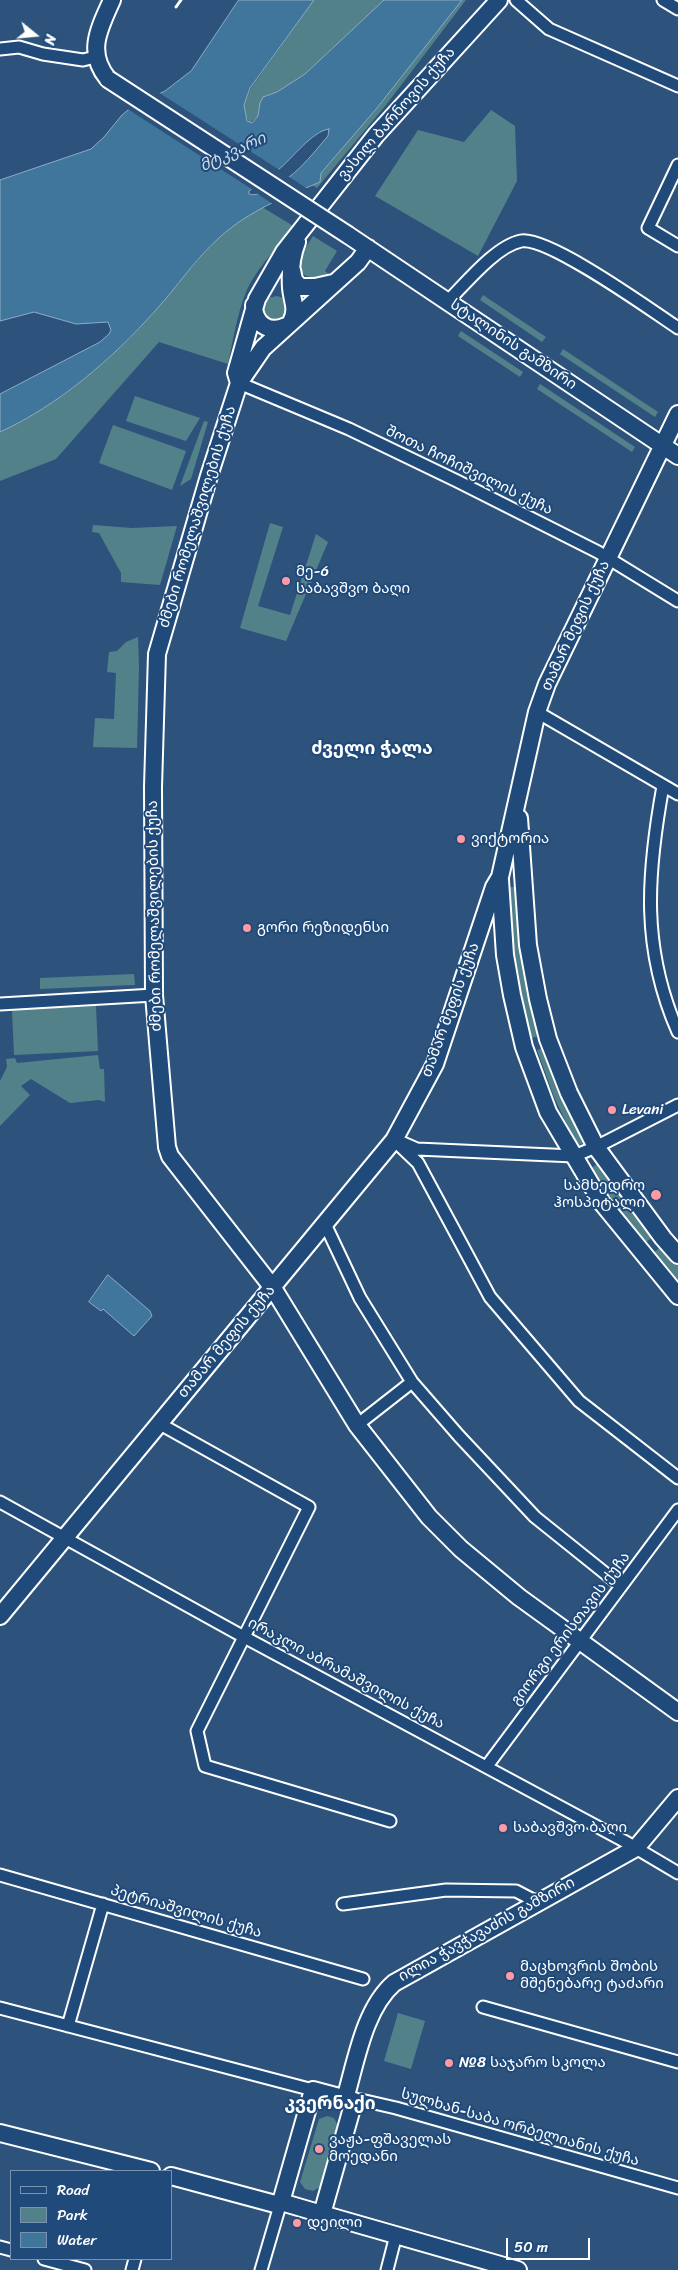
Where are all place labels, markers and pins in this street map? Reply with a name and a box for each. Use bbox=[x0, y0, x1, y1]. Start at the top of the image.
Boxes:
place label: მე-6 საბავშვო ბაღი bbox=[296, 563, 410, 598]
marker: მე-6 საბავშვო ბაღი bbox=[280, 575, 292, 587]
place label: ვიქტორია bbox=[471, 830, 549, 848]
marker: ვიქტორია bbox=[455, 833, 467, 845]
place label: გორი რეზიდენსი bbox=[257, 919, 389, 937]
marker: გორი რეზიდენსი bbox=[241, 922, 253, 934]
place label: Levani bbox=[622, 1101, 663, 1119]
marker: Levani bbox=[606, 1104, 618, 1116]
place label: სამხედრო ჰოსპიტალი bbox=[553, 1177, 645, 1212]
marker: სამხედრო ჰოსპიტალი bbox=[649, 1188, 663, 1202]
place label: საბავშვო ბაღი bbox=[513, 1819, 627, 1837]
marker: საბავშვო ბაღი bbox=[497, 1822, 509, 1834]
place label: მაცხოვრის შობის მშენებარე ტაძარი bbox=[520, 1958, 664, 1993]
marker: მაცხოვრის შობის მშენებარე ტაძარი bbox=[504, 1970, 516, 1982]
place label: №8 საჯარო სკოლა bbox=[459, 2054, 606, 2072]
marker: №8 საჯარო სკოლა bbox=[443, 2057, 455, 2069]
place label: ვაჟა-ფშაველას მოედანი bbox=[329, 2131, 451, 2166]
marker: ვაჟა-ფშაველას მოედანი bbox=[313, 2143, 325, 2155]
place label: დეილი bbox=[307, 2214, 362, 2232]
marker: დეილი bbox=[291, 2217, 303, 2229]

